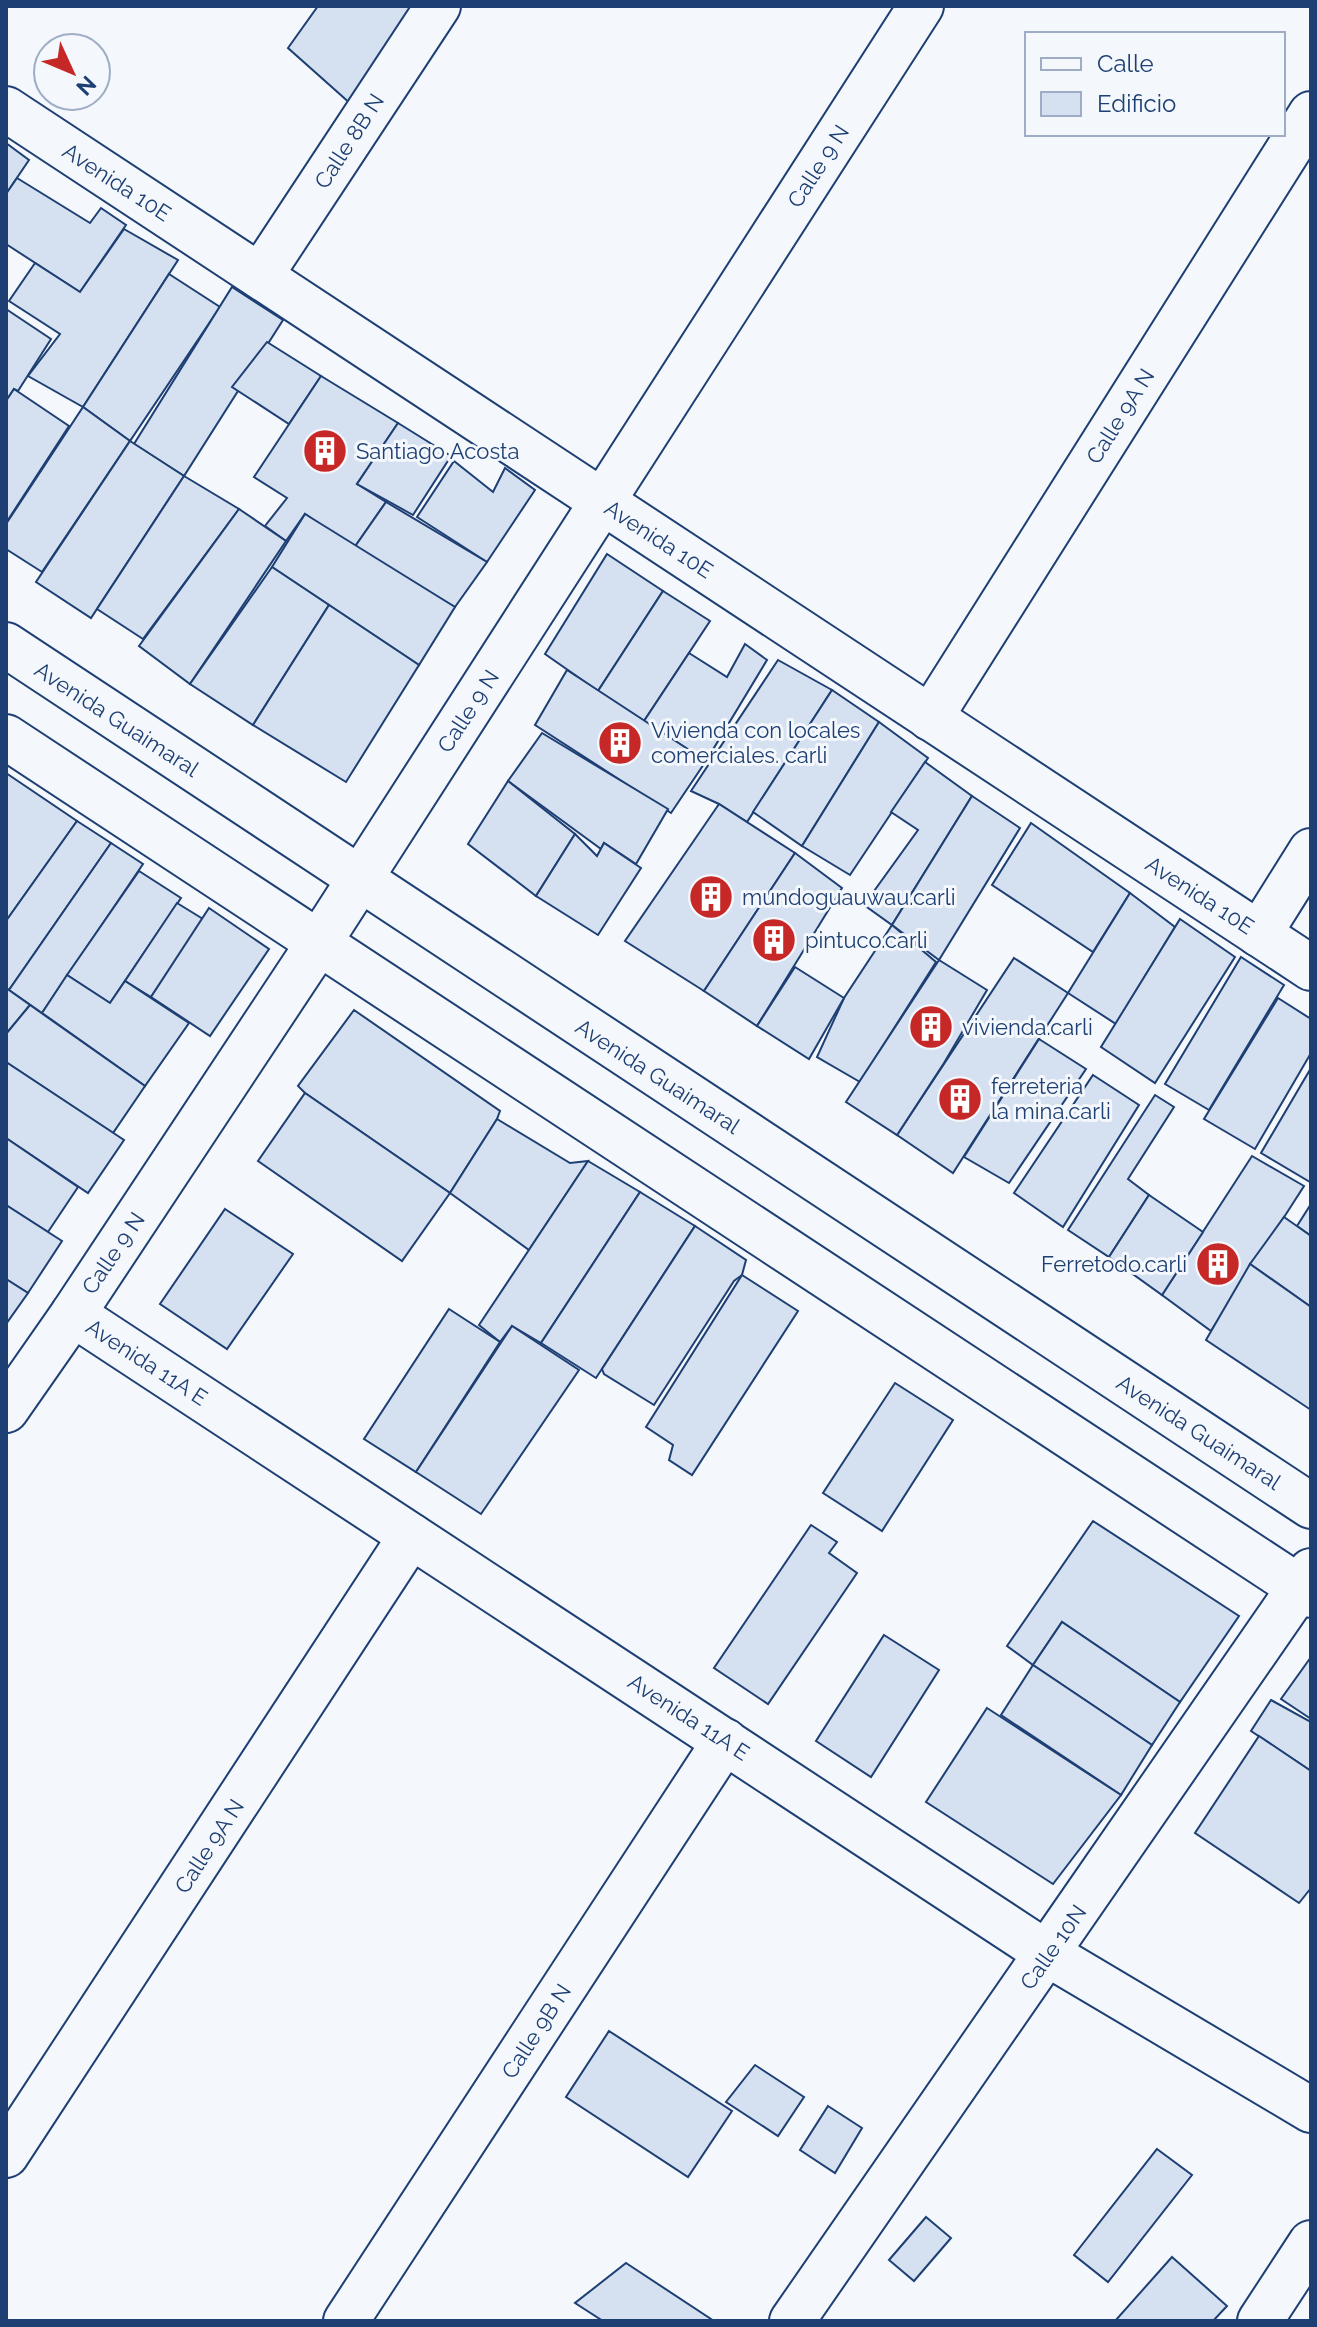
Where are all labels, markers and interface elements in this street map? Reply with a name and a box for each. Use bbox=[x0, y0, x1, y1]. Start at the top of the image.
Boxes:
north arrow bbox=[32, 32, 112, 112]
legend bbox=[1025, 32, 1285, 136]
text: Calle bbox=[1097, 49, 1154, 78]
text: N bbox=[71, 71, 102, 101]
street label: Calle 8B N bbox=[309, 89, 389, 193]
text: Edificio bbox=[1097, 89, 1176, 118]
street label: Calle 9 N bbox=[782, 120, 854, 212]
street label: Avenida 10E bbox=[58, 137, 176, 227]
street label: Calle 9A N bbox=[1081, 364, 1159, 468]
building icon: Santiago Acosta bbox=[301, 427, 349, 475]
place label: Santiago Acosta bbox=[356, 438, 519, 464]
street label: Avenida 10E bbox=[600, 494, 718, 584]
street label: Avenida Guaimaral bbox=[30, 656, 204, 782]
street label: Calle 9 N bbox=[432, 665, 504, 757]
place label: Vivienda con locales comerciales. carli bbox=[651, 717, 860, 768]
building icon: Vivienda con locales comerciales. carli bbox=[596, 719, 644, 767]
street label: Avenida 10E bbox=[1141, 850, 1259, 940]
building icon: mundoguauwau.carli bbox=[687, 873, 735, 921]
place label: mundoguauwau.carli bbox=[742, 884, 956, 910]
building icon: pintuco.carli bbox=[750, 916, 798, 964]
place label: pintuco.carli bbox=[805, 927, 927, 953]
building icon: vivienda.carli bbox=[907, 1003, 955, 1051]
street label: Avenida Guaimaral bbox=[571, 1013, 745, 1139]
place label: vivienda.carli bbox=[962, 1014, 1093, 1040]
place label: ferreteria la mina.carli bbox=[991, 1073, 1111, 1124]
building icon: ferreteria la mina.carli bbox=[936, 1075, 984, 1123]
street label: Calle 9 N bbox=[76, 1207, 150, 1299]
building icon: Ferretodo.carli bbox=[1194, 1240, 1242, 1288]
place label: Ferretodo.carli bbox=[1041, 1251, 1187, 1277]
street label: Avenida 11A E bbox=[81, 1313, 213, 1411]
street label: Avenida Guaimaral bbox=[1112, 1369, 1286, 1495]
street label: Avenida 11A E bbox=[623, 1668, 755, 1766]
street label: Calle 9A N bbox=[169, 1794, 249, 1898]
street label: Calle 10N bbox=[1014, 1900, 1092, 1994]
street label: Calle 9B N bbox=[496, 1979, 576, 2083]

